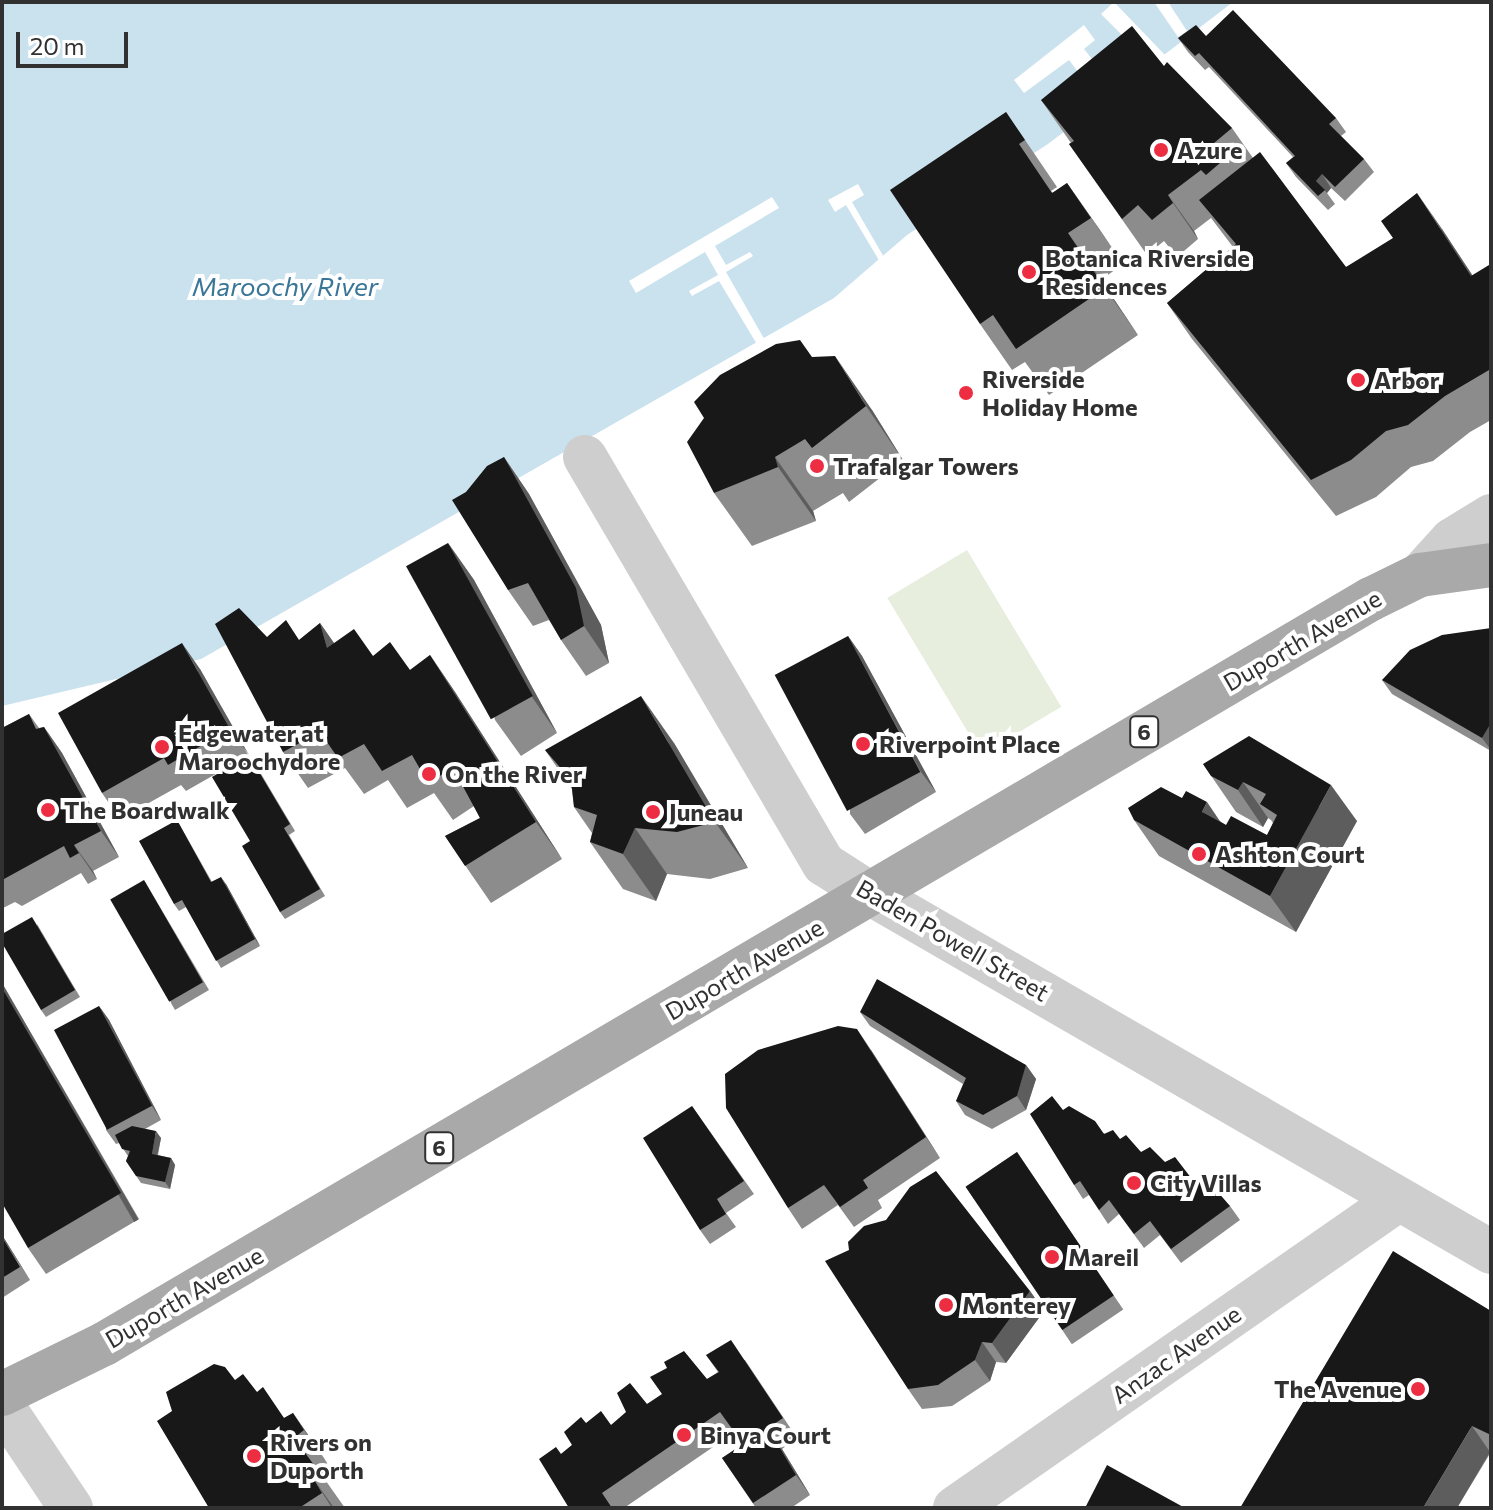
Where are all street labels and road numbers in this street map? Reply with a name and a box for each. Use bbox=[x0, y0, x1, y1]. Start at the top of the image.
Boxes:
street label: Duporth Avenue bbox=[1218, 583, 1386, 697]
road number: 6 bbox=[1128, 714, 1160, 750]
street label: Baden Powell Street bbox=[852, 873, 1054, 1007]
street label: Duporth Avenue bbox=[660, 912, 828, 1026]
road number: 6 bbox=[423, 1130, 455, 1166]
street label: Duporth Avenue bbox=[100, 1240, 268, 1354]
street label: Anzac Avenue bbox=[1106, 1299, 1246, 1409]

